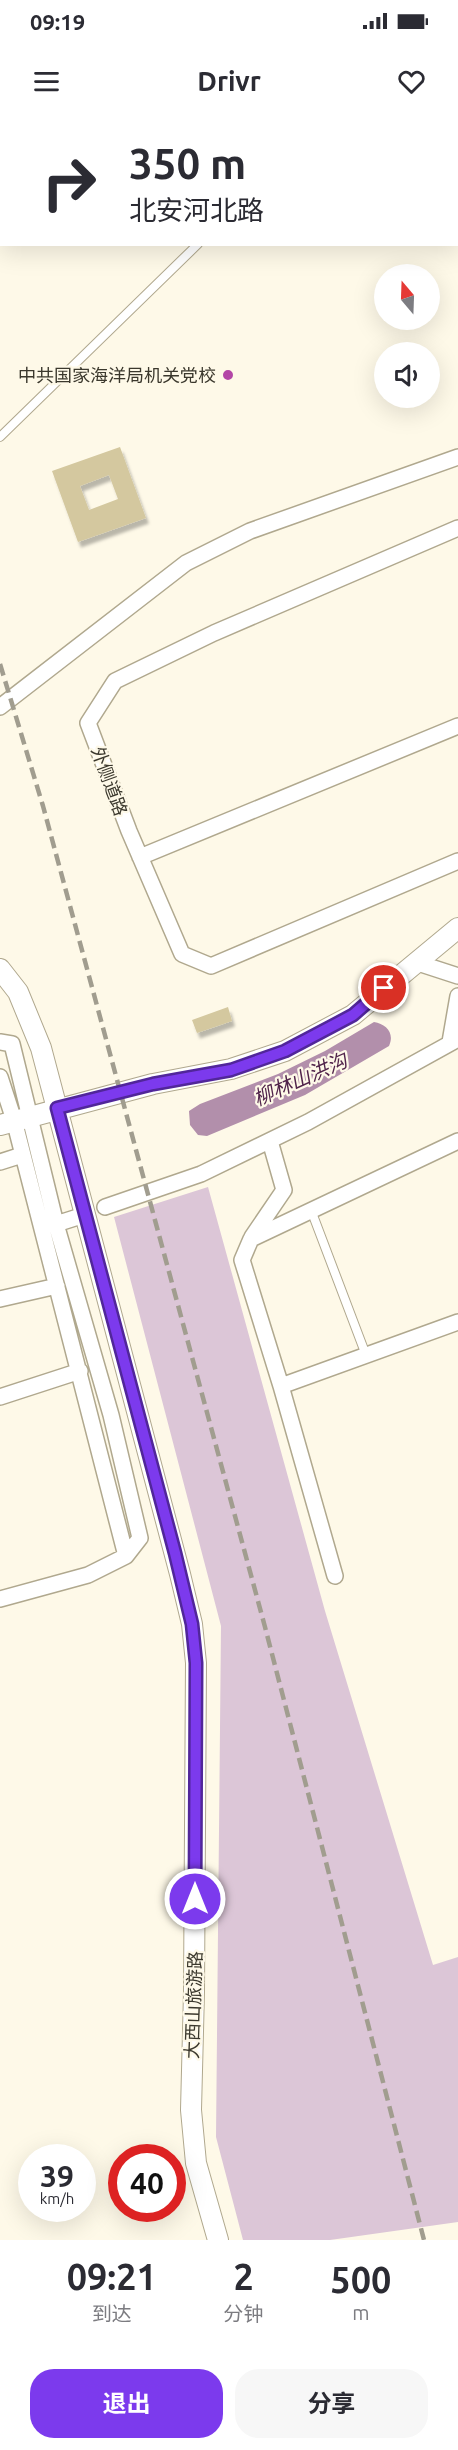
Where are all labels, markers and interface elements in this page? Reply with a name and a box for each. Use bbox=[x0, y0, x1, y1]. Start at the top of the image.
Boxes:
text: 09:19 bbox=[30, 9, 85, 34]
icon: menu bbox=[30, 65, 63, 98]
icon: heart bbox=[395, 65, 428, 98]
text: Drivr bbox=[197, 66, 261, 96]
text: 350 m bbox=[129, 140, 246, 187]
icon: right bbox=[30, 144, 108, 222]
text: 北安河北路 bbox=[129, 195, 264, 225]
north arrow bbox=[374, 264, 440, 330]
map controls bbox=[374, 264, 440, 408]
button: sound bbox=[374, 342, 440, 408]
place label: 中共国家海洋局机关党校 bbox=[18, 365, 216, 385]
marker: 中共国家海洋局机关党校 bbox=[221, 368, 235, 382]
street label: 外侧道路 bbox=[88, 744, 132, 818]
pin bbox=[358, 962, 409, 1013]
icon: arrive bbox=[367, 971, 400, 1004]
water label: 柳林山洪沟 bbox=[250, 1047, 352, 1110]
position arrow bbox=[163, 1867, 227, 1931]
street label: 大西山旅游路 bbox=[181, 1951, 205, 2059]
speed limit sign: 40 bbox=[108, 2144, 186, 2222]
text: 39 bbox=[40, 2159, 74, 2193]
text: km/h bbox=[40, 2190, 74, 2207]
text: 09:21 bbox=[67, 2256, 157, 2297]
text: 2 bbox=[233, 2256, 254, 2297]
text: 500 bbox=[330, 2259, 391, 2300]
text: m bbox=[352, 2301, 369, 2324]
text: 到达 bbox=[92, 2302, 132, 2325]
text: 分钟 bbox=[224, 2302, 264, 2325]
button: 退出 bbox=[30, 2369, 223, 2438]
button: 分享 bbox=[235, 2369, 428, 2438]

